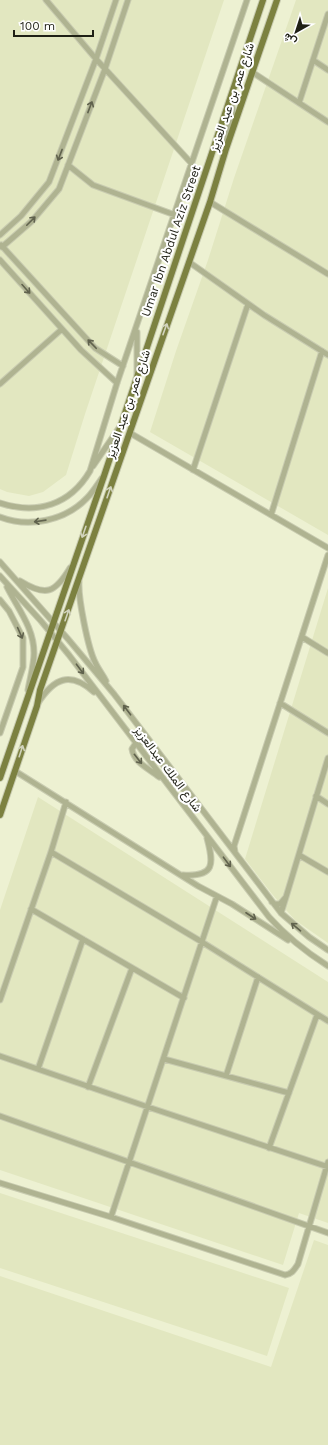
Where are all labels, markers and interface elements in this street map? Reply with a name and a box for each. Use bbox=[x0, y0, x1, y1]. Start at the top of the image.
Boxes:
scale bar bbox=[14, 12, 93, 38]
north arrow bbox=[276, 12, 316, 52]
text: 100 m bbox=[20, 19, 55, 33]
text: ش bbox=[281, 30, 299, 49]
street label: شارع عمر بن عبد العزيز bbox=[207, 41, 259, 155]
one-way arrow bbox=[87, 102, 95, 114]
one-way arrow bbox=[55, 148, 63, 160]
street label: Umar Ibn Abdul Aziz Street bbox=[139, 164, 203, 318]
one-way arrow bbox=[26, 216, 36, 226]
one-way arrow bbox=[21, 284, 31, 294]
one-way arrow bbox=[162, 323, 169, 336]
one-way arrow bbox=[87, 339, 96, 349]
street label: شارع عمر بن عبد العزيز bbox=[103, 348, 155, 462]
one-way arrow bbox=[106, 486, 114, 498]
one-way arrow bbox=[34, 517, 47, 525]
one-way arrow bbox=[80, 525, 87, 538]
one-way arrow bbox=[64, 608, 71, 621]
one-way arrow bbox=[17, 627, 25, 639]
one-way arrow bbox=[76, 664, 85, 675]
one-way arrow bbox=[123, 705, 131, 716]
street label: شارع الملك عبدالعزيز bbox=[129, 723, 205, 816]
one-way arrow bbox=[18, 745, 26, 757]
one-way arrow bbox=[134, 754, 142, 765]
one-way arrow bbox=[223, 856, 231, 867]
one-way arrow bbox=[245, 912, 256, 920]
one-way arrow bbox=[291, 923, 302, 932]

